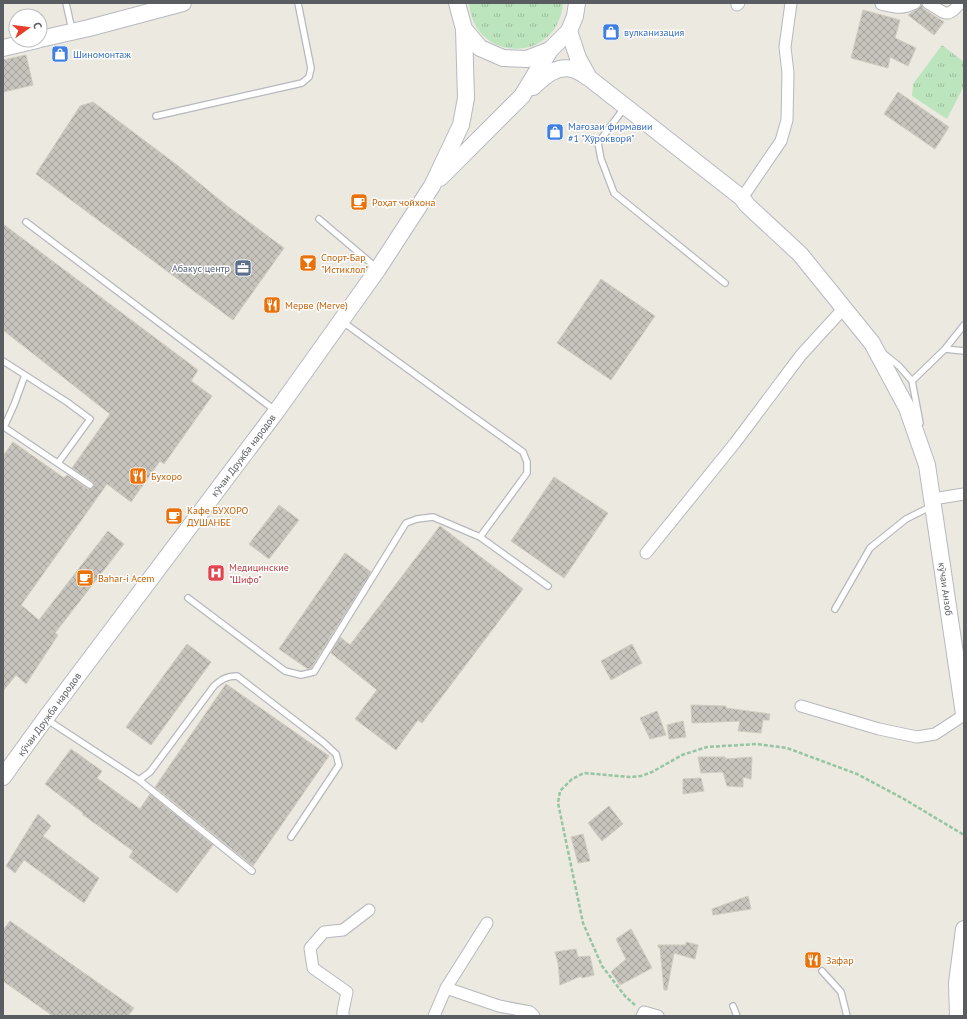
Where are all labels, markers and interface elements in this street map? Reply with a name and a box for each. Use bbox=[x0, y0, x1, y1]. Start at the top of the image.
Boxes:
north arrow bbox=[8, 8, 48, 48]
text: С bbox=[30, 21, 45, 30]
shop icon: вулканизация bbox=[601, 22, 621, 42]
place label: вулканизация bbox=[624, 26, 684, 39]
shop icon: Шиномонтаж bbox=[50, 44, 70, 64]
place label: Шиномонтаж bbox=[73, 48, 131, 61]
place label: Мағозаи фирмавии #1 "Хӯрокворӣ" bbox=[568, 120, 652, 145]
shop icon: Мағозаи фирмавии #1 "Хӯрокворӣ" bbox=[545, 122, 565, 142]
cafe icon: Роҳат чойхона bbox=[349, 192, 369, 212]
place label: Роҳат чойхона bbox=[372, 196, 435, 209]
place label: Спорт-Бар "Истиклол" bbox=[321, 251, 369, 276]
bar icon: Спорт-Бар "Истиклол" bbox=[298, 253, 318, 273]
office icon: Абакус центр bbox=[233, 258, 253, 278]
place label: Абакус центр bbox=[172, 262, 230, 275]
restaurant icon: Мерве (Merve) bbox=[262, 295, 282, 315]
place label: Мерве (Merve) bbox=[285, 299, 348, 312]
street label: кӯчаи Дружба народов bbox=[208, 411, 279, 499]
restaurant icon: Бухоро bbox=[128, 466, 148, 486]
place label: Бухоро bbox=[151, 470, 182, 483]
place label: Кафе БУХОРО ДУШАНБЕ bbox=[187, 504, 249, 529]
cafe icon: Кафе БУХОРО ДУШАНБЕ bbox=[164, 506, 184, 526]
place label: Медицинские "Шифо" bbox=[229, 561, 289, 586]
street label: кӯчаи Анзоб bbox=[935, 562, 956, 616]
hospital icon: Медицинские "Шифо" bbox=[206, 563, 226, 583]
cafe icon: Bahar-i Acem bbox=[75, 568, 95, 588]
place label: Bahar-i Acem bbox=[98, 572, 154, 585]
street label: кӯчаи Дружба народов bbox=[15, 670, 84, 759]
restaurant icon: Зафар bbox=[803, 950, 823, 970]
place label: Зафар bbox=[826, 954, 854, 967]

